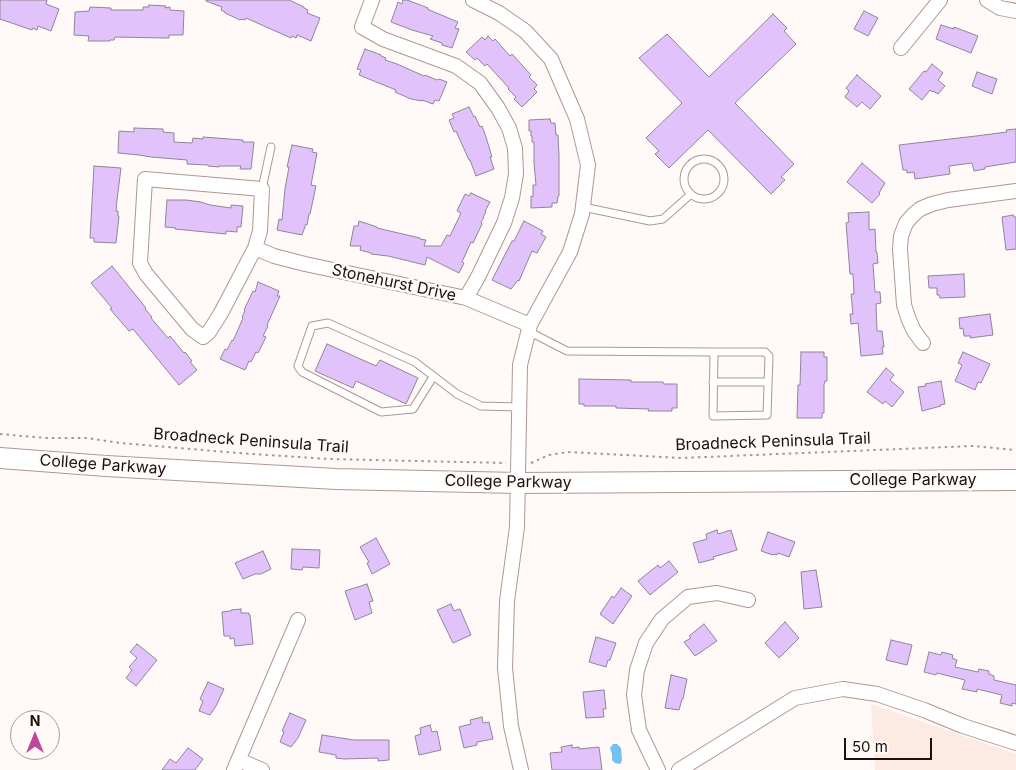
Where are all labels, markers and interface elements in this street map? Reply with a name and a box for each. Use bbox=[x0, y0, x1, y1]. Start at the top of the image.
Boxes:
street label: Stonehurst Drive bbox=[330, 260, 458, 306]
street label: Broadneck Peninsula Trail bbox=[153, 425, 349, 457]
street label: Broadneck Peninsula Trail bbox=[675, 429, 871, 455]
street label: College Parkway bbox=[39, 451, 167, 479]
street label: College Parkway bbox=[849, 470, 977, 490]
street label: College Parkway bbox=[444, 471, 572, 493]
north arrow bbox=[10, 710, 60, 760]
text: N bbox=[30, 712, 40, 729]
scale bar bbox=[846, 728, 934, 760]
text: 50 m bbox=[852, 737, 888, 756]

